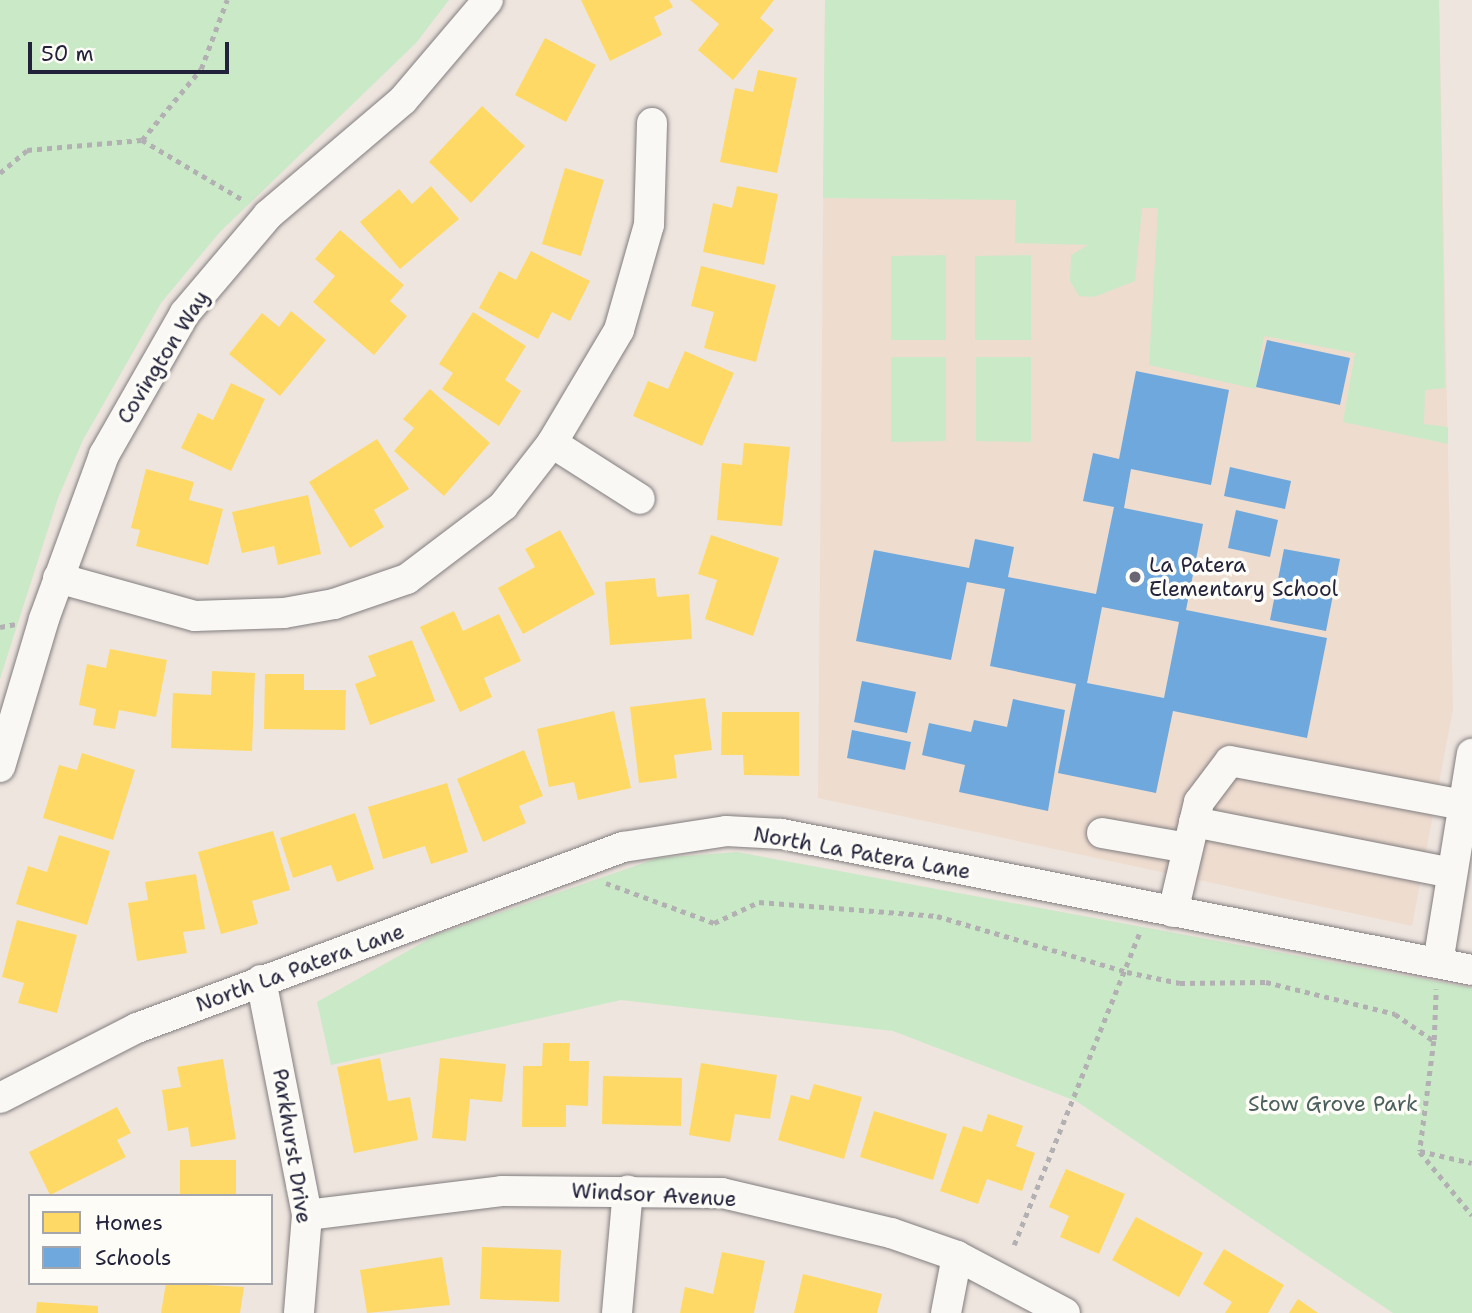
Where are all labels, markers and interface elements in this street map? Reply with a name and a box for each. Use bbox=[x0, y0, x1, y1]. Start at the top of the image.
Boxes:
scale bar bbox=[32, 28, 233, 72]
text: 50 m bbox=[41, 40, 94, 68]
street label: Covington Way bbox=[112, 286, 214, 428]
place label: La Patera Elementary School bbox=[1149, 552, 1338, 602]
marker: La Patera Elementary School bbox=[1127, 569, 1143, 585]
street label: North La Patera Lane bbox=[752, 822, 972, 884]
street label: North La Patera Lane bbox=[192, 919, 408, 1017]
street label: Parkhurst Drive bbox=[267, 1067, 317, 1225]
park label: Stow Grove Park bbox=[1248, 1091, 1418, 1117]
street label: Windsor Avenue bbox=[571, 1178, 737, 1212]
legend bbox=[28, 1194, 273, 1285]
text: Homes bbox=[95, 1209, 163, 1237]
text: Schools bbox=[95, 1244, 171, 1272]

